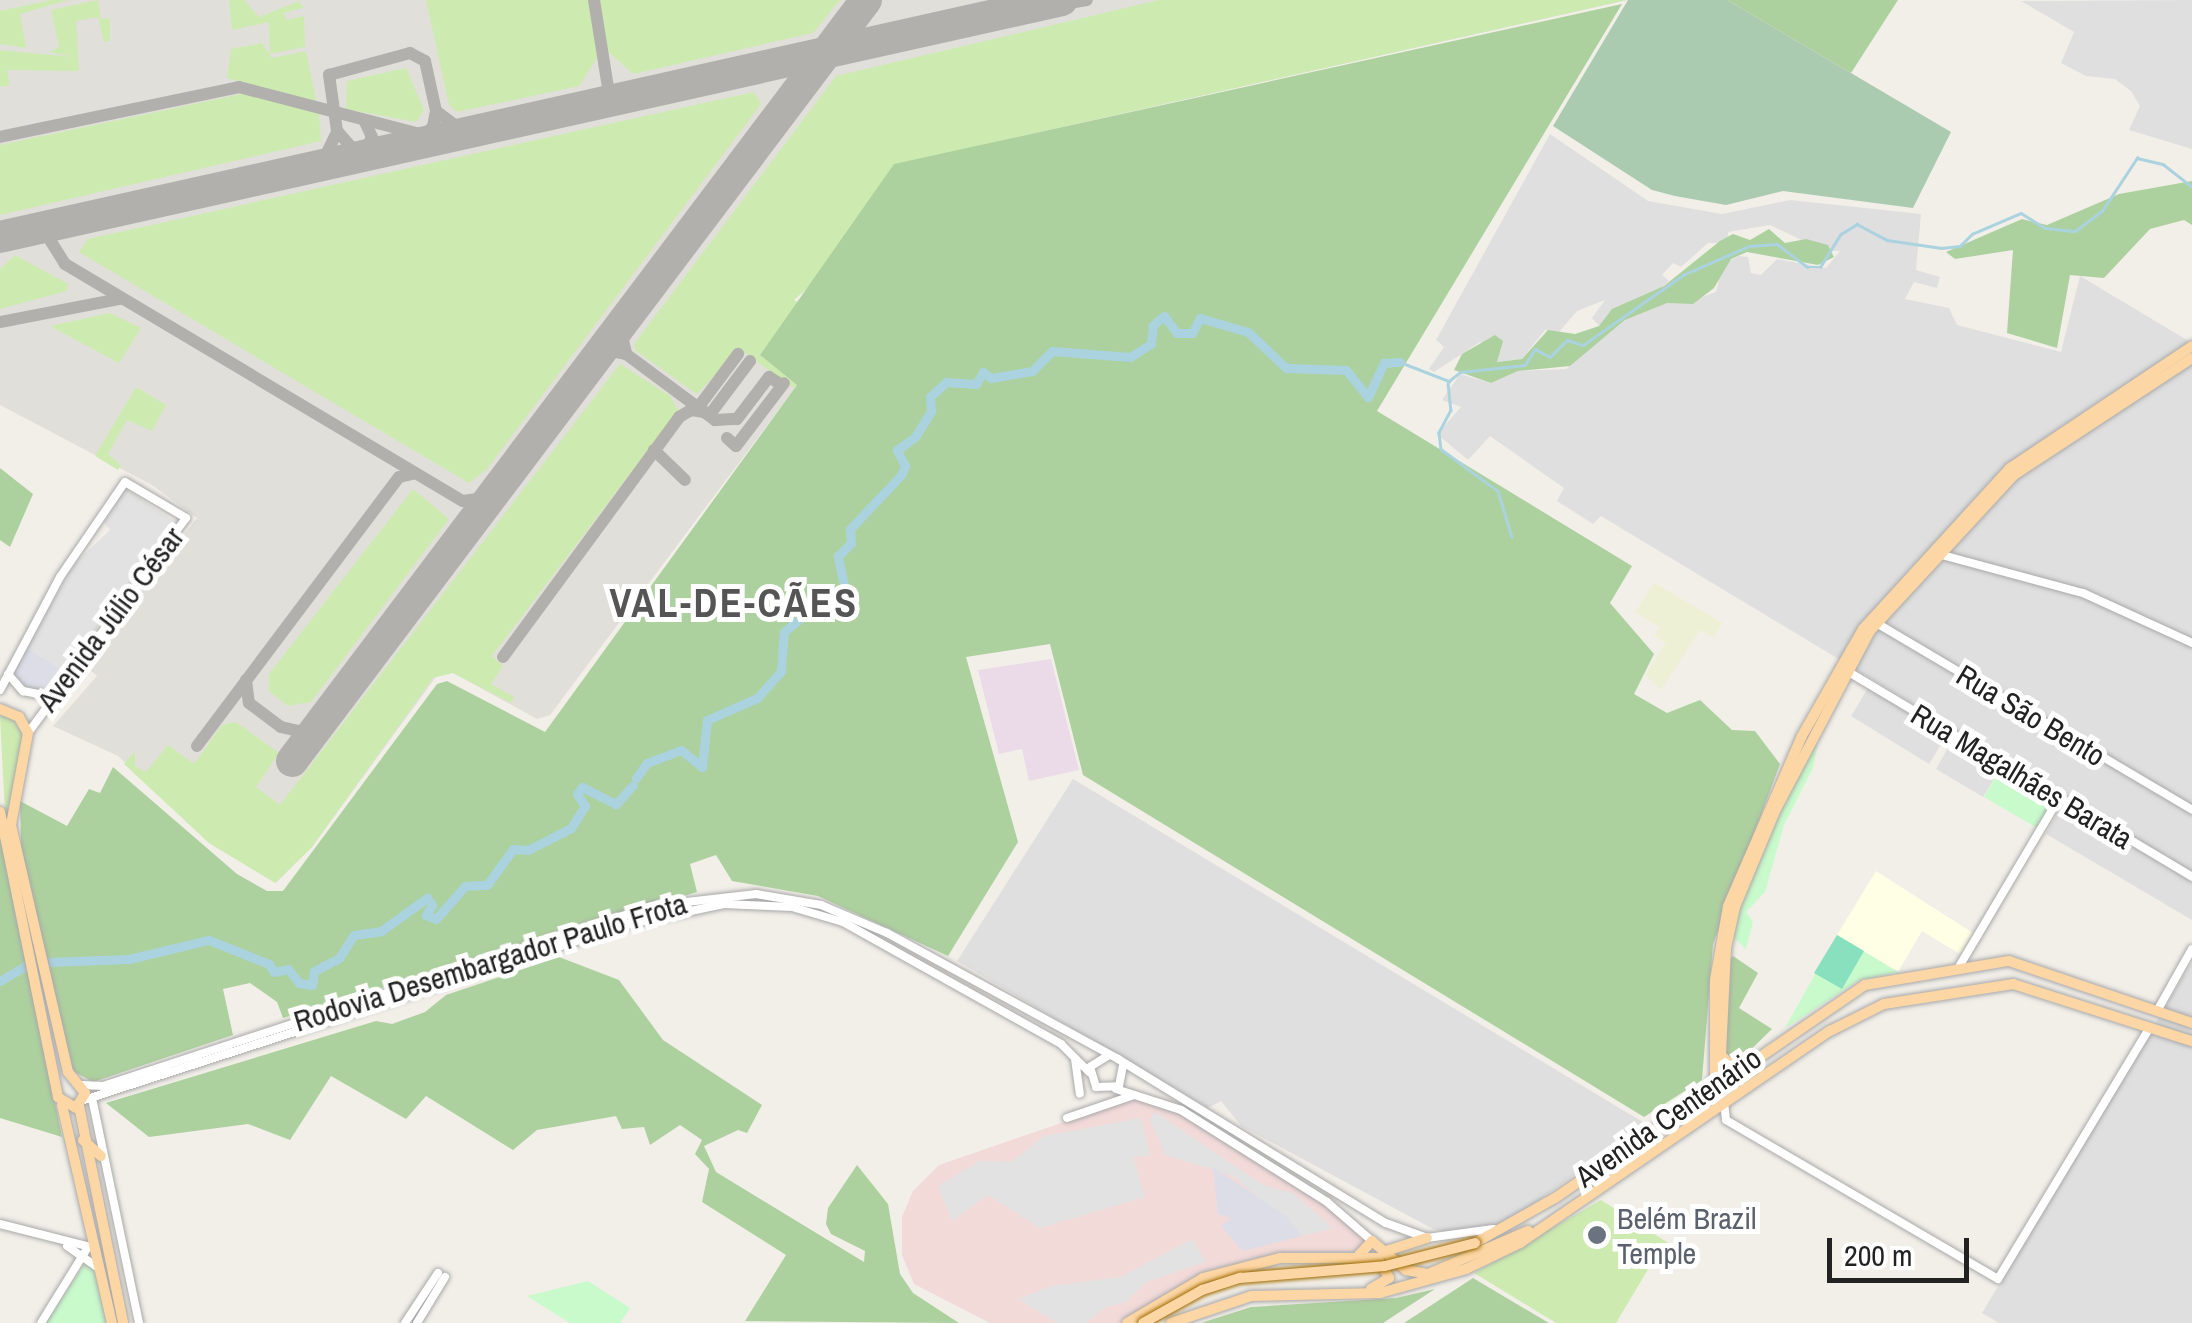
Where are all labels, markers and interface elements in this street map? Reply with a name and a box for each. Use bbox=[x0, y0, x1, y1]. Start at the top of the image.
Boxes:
street label: Avenida Júlio César bbox=[29, 520, 191, 718]
district label: VAL-DE-CÃES bbox=[609, 579, 859, 627]
street label: Rua São Bento bbox=[1950, 657, 2112, 773]
street label: Rua Magalhães Barata bbox=[1905, 696, 2139, 856]
street label: Rodovia Desembargador Paulo Frota bbox=[289, 885, 691, 1039]
street label: Avenida Centenário bbox=[1568, 1040, 1768, 1194]
place label: Belém Brazil Temple bbox=[1617, 1200, 1756, 1270]
scale bar bbox=[1832, 1218, 1974, 1280]
marker: Belém Brazil Temple bbox=[1586, 1224, 1608, 1246]
text: 200 m bbox=[1844, 1235, 1912, 1275]

